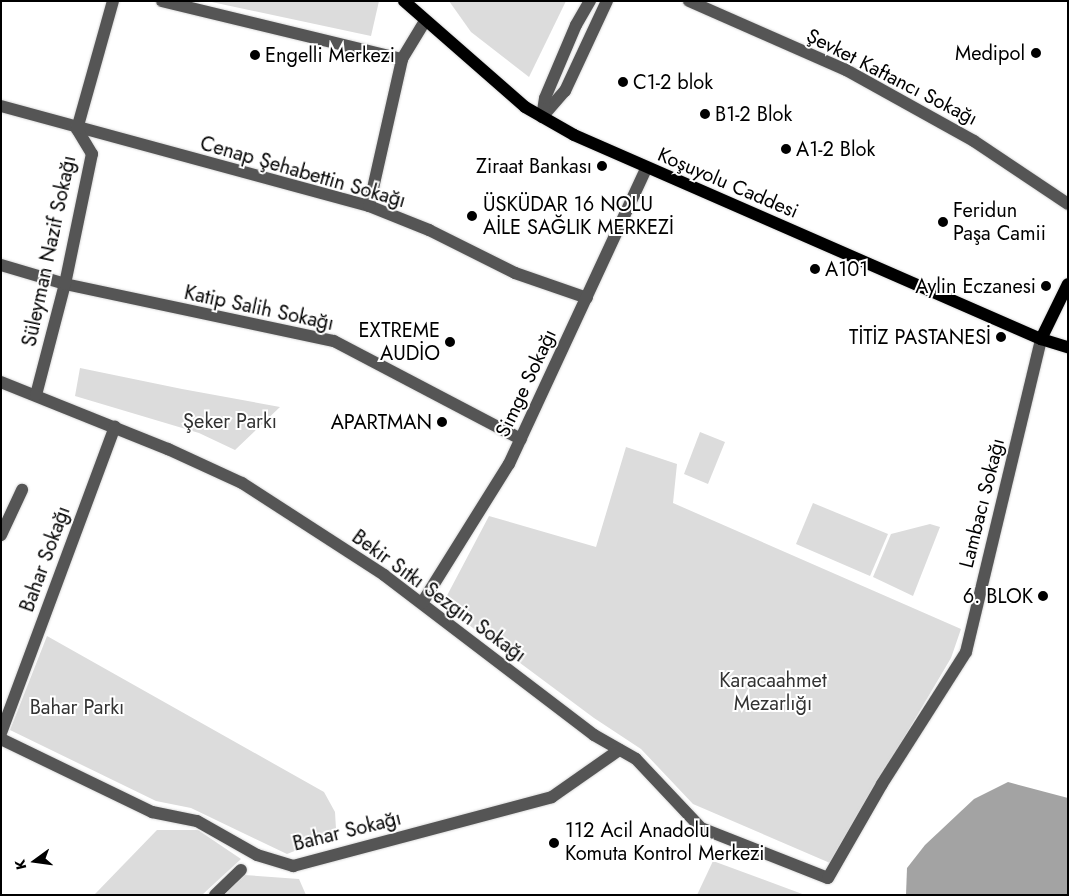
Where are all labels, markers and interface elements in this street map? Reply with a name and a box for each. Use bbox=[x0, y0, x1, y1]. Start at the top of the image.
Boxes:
street label: Şevket Kaftancı Sokağı bbox=[803, 24, 981, 130]
place label: Medipol bbox=[955, 41, 1025, 65]
place label: Engelli Merkezi bbox=[265, 43, 395, 67]
marker: Medipol bbox=[1029, 46, 1043, 60]
marker: Engelli Merkezi bbox=[249, 49, 261, 61]
place label: C1-2 blok bbox=[633, 70, 713, 94]
marker: C1-2 blok bbox=[617, 76, 629, 88]
place label: B1-2 Blok bbox=[715, 102, 792, 126]
marker: B1-2 Blok bbox=[699, 108, 711, 120]
street label: Cenap Şehabettin Sokağı bbox=[197, 131, 409, 213]
place label: A1-2 Blok bbox=[796, 137, 875, 161]
street label: Koşuyolu Caddesi bbox=[654, 143, 802, 223]
marker: A1-2 Blok bbox=[780, 143, 792, 155]
street label: Süleyman Nazif Sokağı bbox=[17, 153, 81, 349]
place label: Ziraat Bankası bbox=[476, 154, 592, 178]
marker: Ziraat Bankası bbox=[596, 160, 608, 172]
place label: ÜSKÜDAR 16 NOLU AİLE SAĞLIK MERKEZİ bbox=[483, 193, 674, 240]
place label: Feridun Paşa Camii bbox=[953, 198, 1046, 245]
marker: ÜSKÜDAR 16 NOLU AİLE SAĞLIK MERKEZİ bbox=[465, 209, 479, 223]
marker: Feridun Paşa Camii bbox=[937, 216, 949, 228]
place label: A101 bbox=[825, 257, 868, 281]
marker: A101 bbox=[809, 263, 821, 275]
place label: Aylin Eczanesi bbox=[915, 274, 1036, 298]
street label: Katip Salih Sokağı bbox=[182, 280, 336, 336]
marker: Aylin Eczanesi bbox=[1040, 280, 1052, 292]
place label: EXTREME AUDİO bbox=[359, 319, 440, 366]
street label: Simge Sokağı bbox=[491, 325, 561, 441]
place label: TİTİZ PASTANESİ bbox=[849, 325, 991, 349]
marker: TİTİZ PASTANESİ bbox=[995, 331, 1007, 343]
marker: EXTREME AUDİO bbox=[444, 336, 456, 348]
park label: Şeker Parkı bbox=[183, 409, 277, 433]
place label: APARTMAN bbox=[331, 410, 432, 434]
marker: APARTMAN bbox=[436, 416, 448, 428]
street label: Lambacı Sokağı bbox=[954, 436, 1010, 570]
street label: Bahar Sokağı bbox=[15, 503, 75, 615]
street label: Bekir Sıtkı Sezgin Sokağı bbox=[347, 525, 531, 667]
place label: 6. BLOK bbox=[963, 584, 1033, 608]
marker: 6. BLOK bbox=[1037, 590, 1049, 602]
park label: Karacaahmet Mezarlığı bbox=[719, 669, 827, 716]
park label: Bahar Parkı bbox=[30, 695, 124, 719]
street label: Bahar Sokağı bbox=[290, 806, 404, 856]
place label: 112 Acil Anadolu Komuta Kontrol Merkezi bbox=[565, 819, 764, 866]
north arrow bbox=[10, 836, 60, 886]
marker: 112 Acil Anadolu Komuta Kontrol Merkezi bbox=[547, 836, 561, 850]
text: K bbox=[10, 857, 31, 872]

